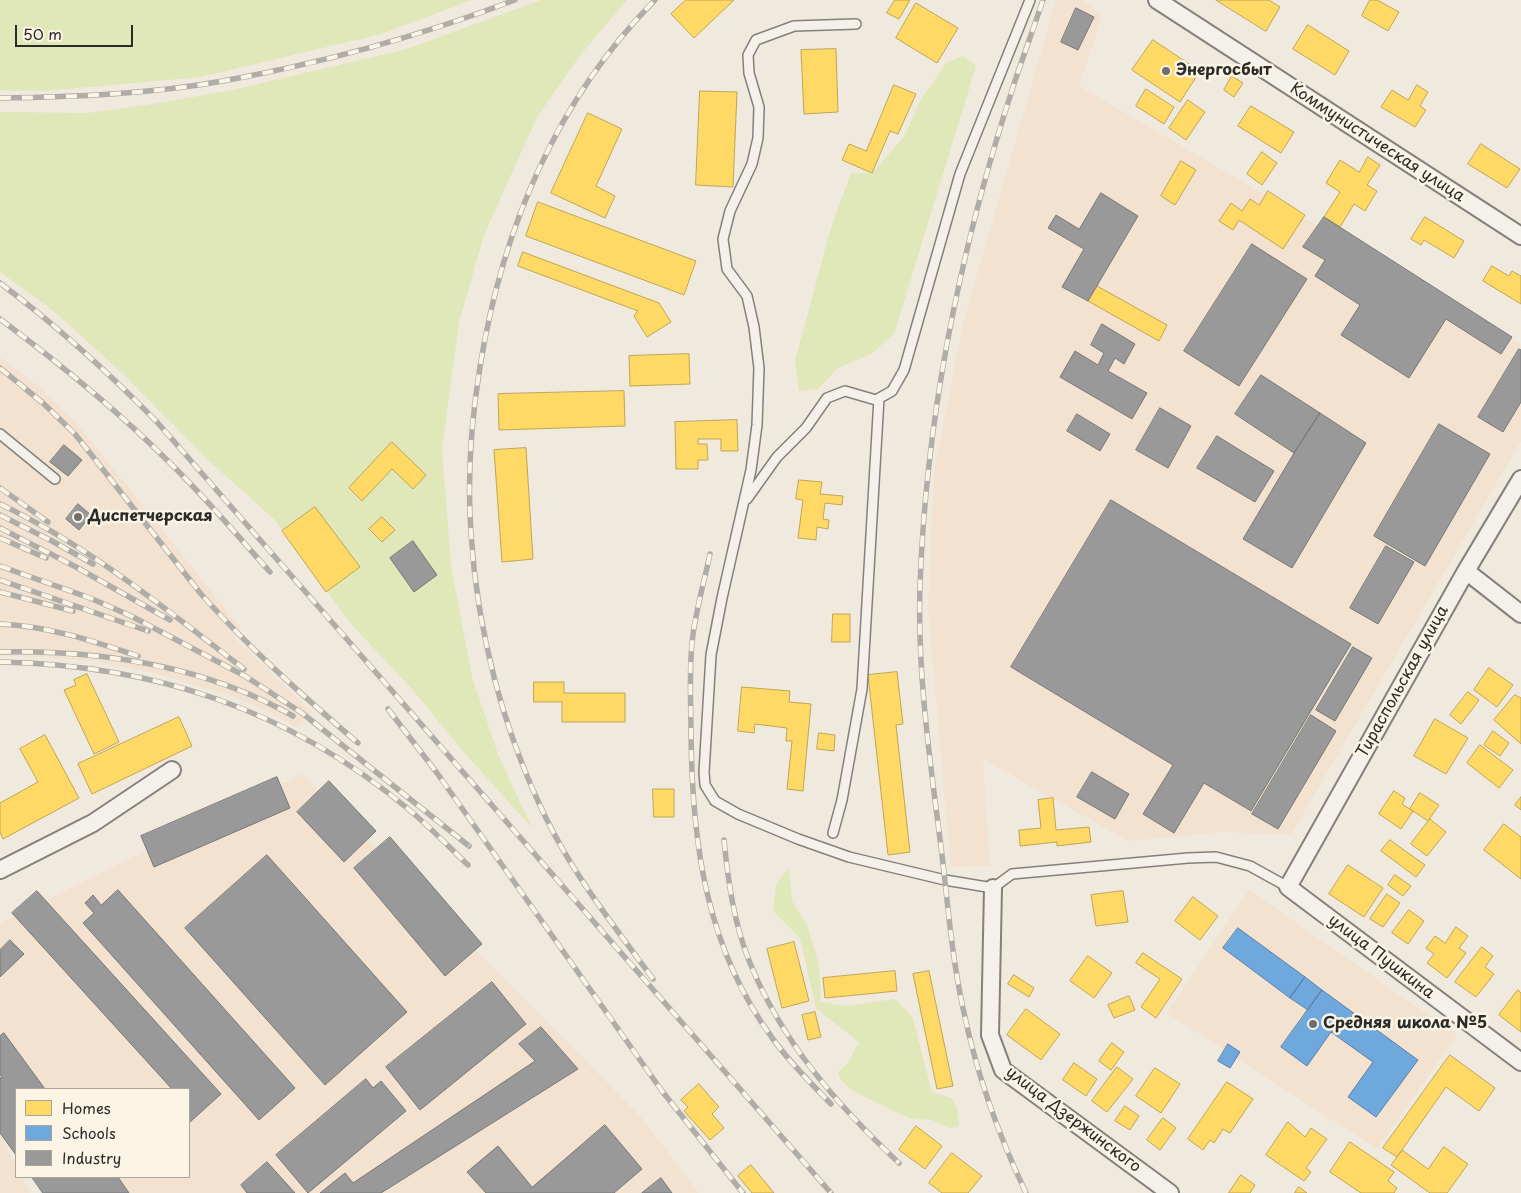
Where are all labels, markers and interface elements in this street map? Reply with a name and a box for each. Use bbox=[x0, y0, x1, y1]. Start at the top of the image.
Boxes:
scale bar bbox=[18, 15, 135, 47]
text: 50 m bbox=[23, 22, 62, 45]
place label: Энергосбыт bbox=[1176, 61, 1271, 81]
marker: Энергосбыт bbox=[1160, 65, 1172, 77]
street label: Коммунистическая улица bbox=[1286, 79, 1468, 207]
place label: Диспетчерская bbox=[88, 507, 213, 527]
marker: Диспетчерская bbox=[72, 511, 84, 523]
street label: Тираспольская улица bbox=[1353, 602, 1453, 762]
street label: улица Пушкина bbox=[1324, 911, 1438, 1003]
place label: Средняя школа №5 bbox=[1323, 1014, 1487, 1034]
marker: Средняя школа №5 bbox=[1307, 1018, 1319, 1030]
street label: улица Дзержинского bbox=[1002, 1063, 1144, 1177]
legend bbox=[15, 1088, 190, 1178]
text: Homes bbox=[62, 1096, 111, 1119]
text: Schools bbox=[62, 1121, 116, 1144]
text: Industry bbox=[62, 1146, 121, 1169]

